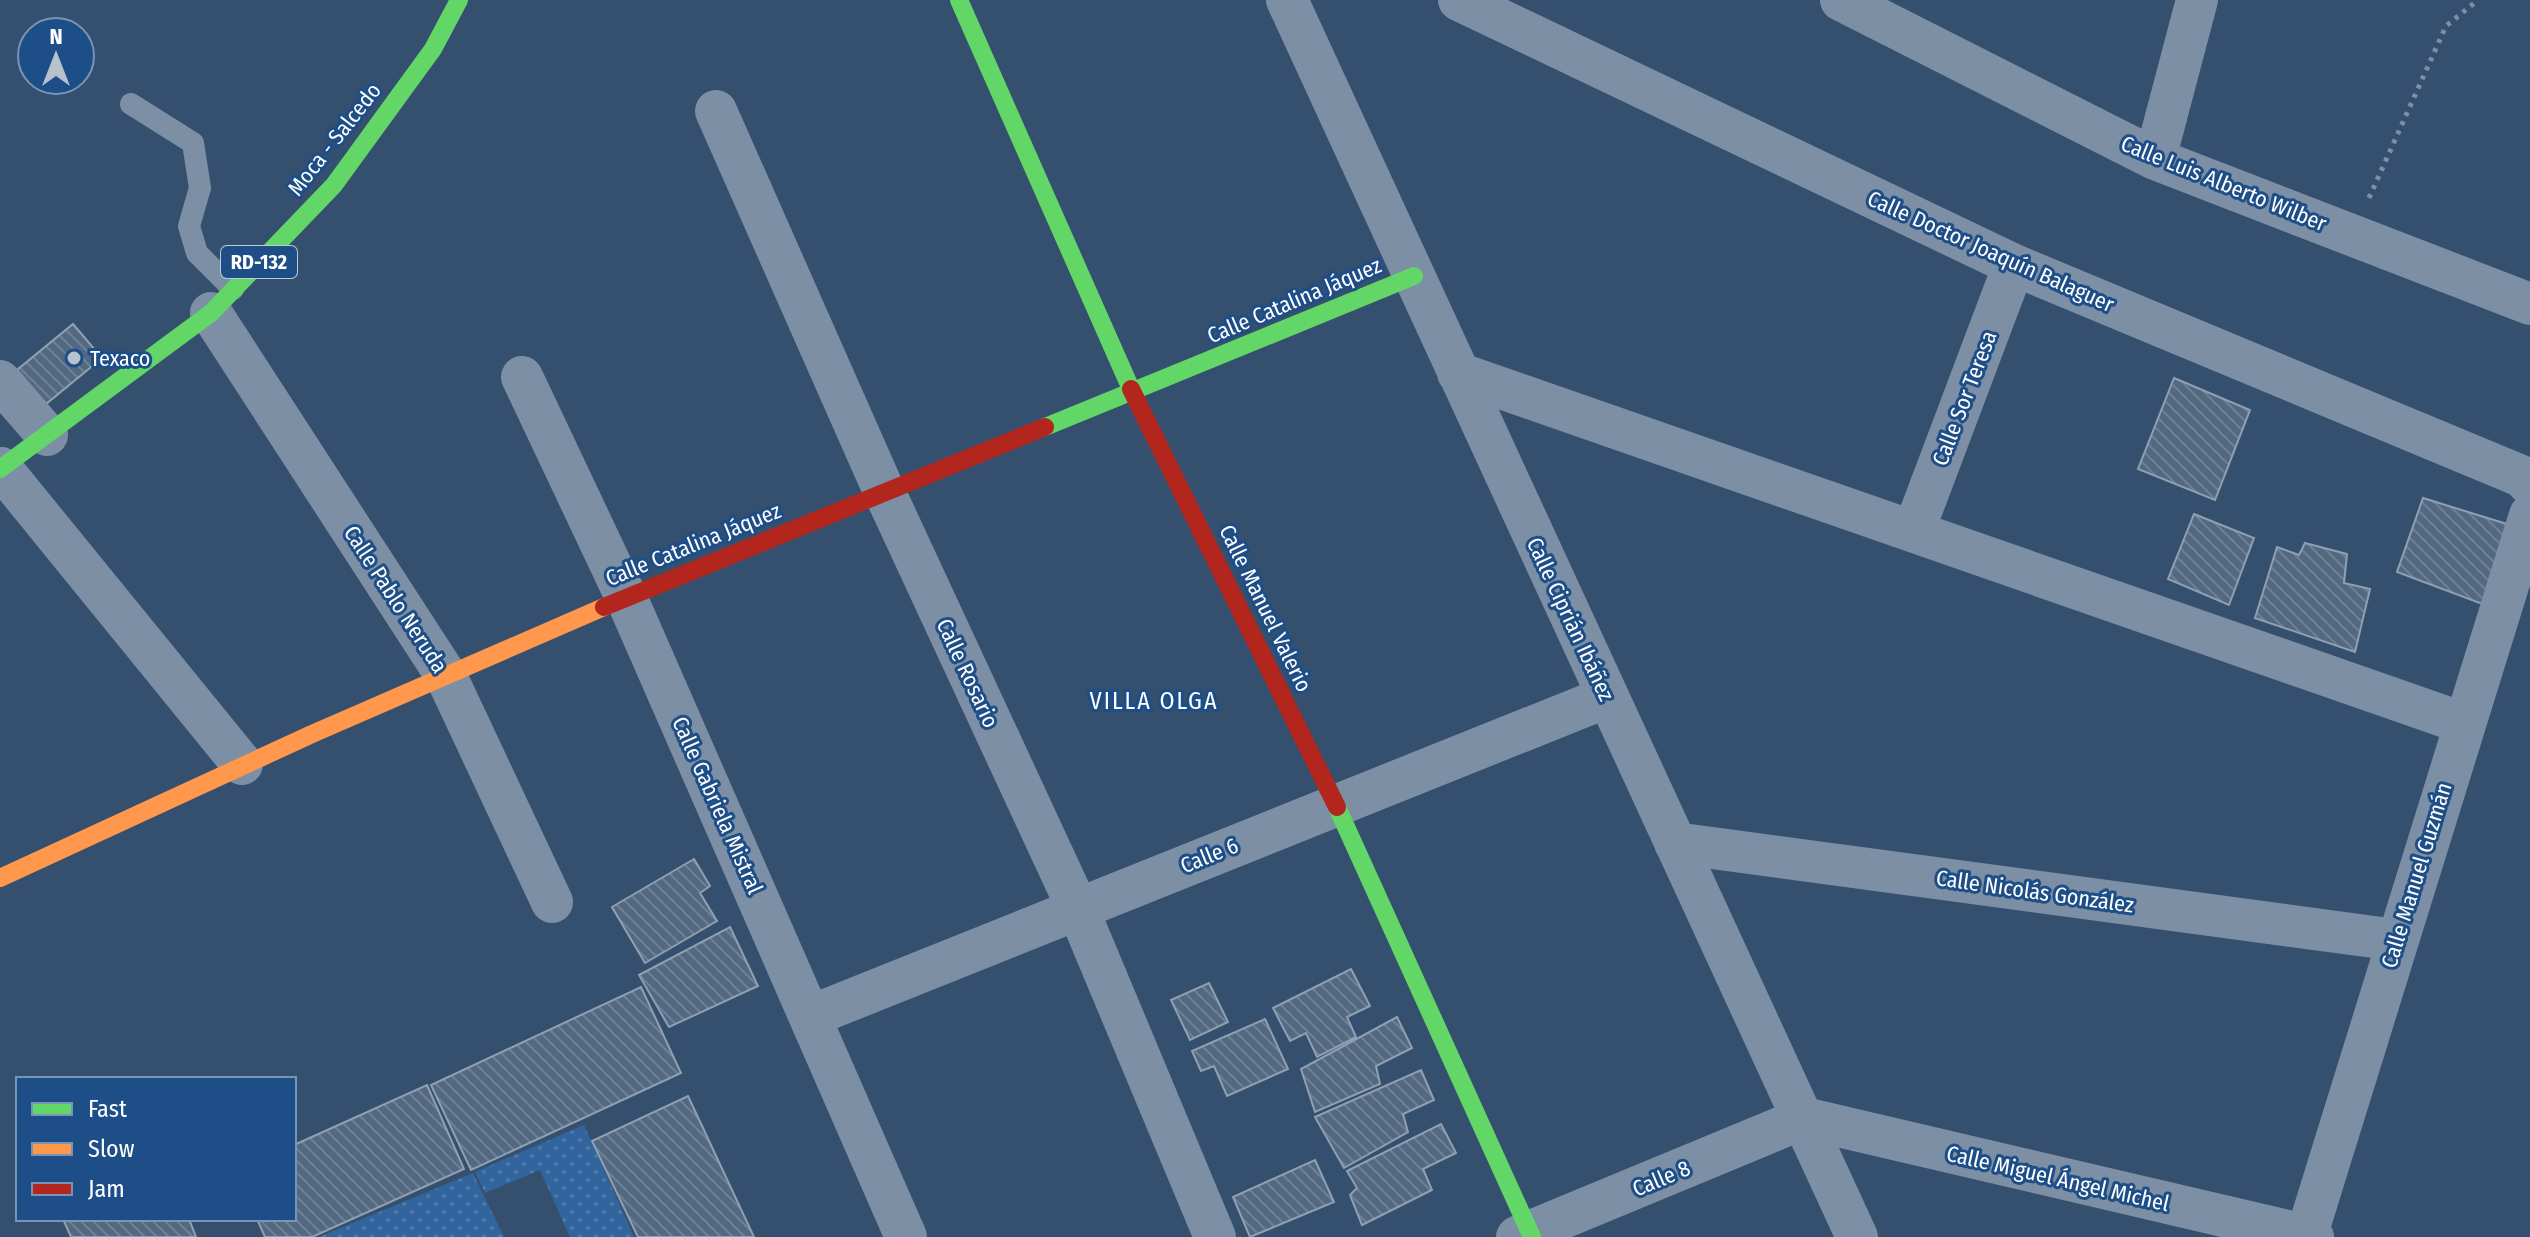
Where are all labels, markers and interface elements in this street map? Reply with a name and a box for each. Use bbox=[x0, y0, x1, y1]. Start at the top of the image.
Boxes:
north arrow bbox=[16, 16, 96, 96]
text: N bbox=[49, 23, 63, 50]
street label: Moca - Salcedo bbox=[282, 77, 387, 201]
street label: Calle Luis Alberto Wilber bbox=[2117, 130, 2331, 237]
street label: Calle Doctor Joaquín Balaguer bbox=[1863, 185, 2118, 318]
road number: RD-132 bbox=[221, 246, 297, 278]
street label: Calle Catalina Jáquez bbox=[1203, 251, 1386, 349]
street label: Calle Sor Teresa bbox=[1926, 327, 2003, 469]
place label: Texaco bbox=[90, 345, 150, 372]
marker: Texaco bbox=[65, 349, 83, 367]
street label: Calle Catalina Jáquez bbox=[602, 497, 785, 592]
street label: Calle Pablo Neruda bbox=[338, 520, 453, 678]
street label: Calle Manuel Valerio bbox=[1213, 520, 1318, 696]
street label: Calle Ciprián Ibáñez bbox=[1521, 533, 1620, 706]
street label: Calle Rosario bbox=[931, 614, 1005, 732]
district label: VILLA OLGA bbox=[1089, 687, 1219, 715]
street label: Calle Gabriela Mistral bbox=[666, 712, 769, 898]
street label: Calle Manuel Guzmán bbox=[2375, 779, 2458, 971]
street label: Calle 6 bbox=[1176, 832, 1242, 879]
street label: Calle Nicolás González bbox=[1934, 864, 2136, 919]
legend bbox=[16, 1077, 296, 1221]
text: Fast bbox=[88, 1095, 127, 1123]
text: Slow bbox=[88, 1135, 135, 1163]
street label: Calle Miguel Ángel Michel bbox=[1944, 1140, 2172, 1217]
street label: Calle 8 bbox=[1628, 1154, 1694, 1203]
text: Jam bbox=[88, 1175, 125, 1203]

